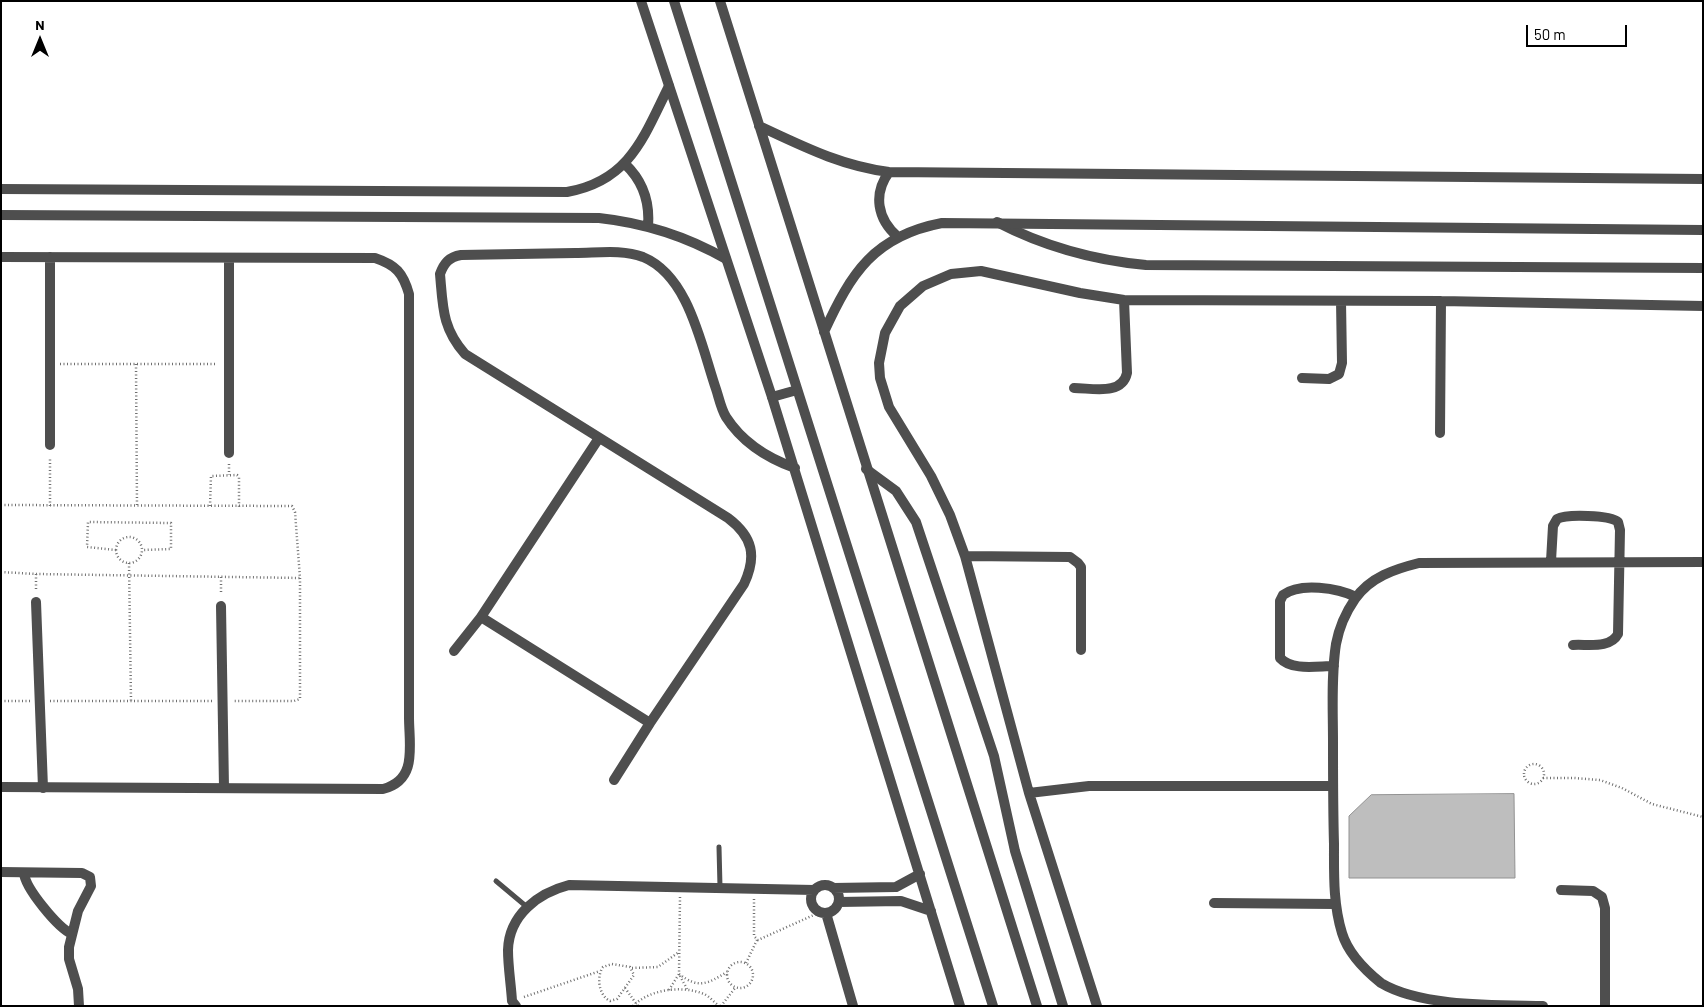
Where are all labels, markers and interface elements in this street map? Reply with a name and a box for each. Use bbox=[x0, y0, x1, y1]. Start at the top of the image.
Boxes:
north arrow bbox=[15, 15, 65, 65]
scale bar bbox=[1529, 15, 1630, 47]
text: N bbox=[35, 16, 45, 33]
text: 50 m bbox=[1534, 25, 1566, 43]

